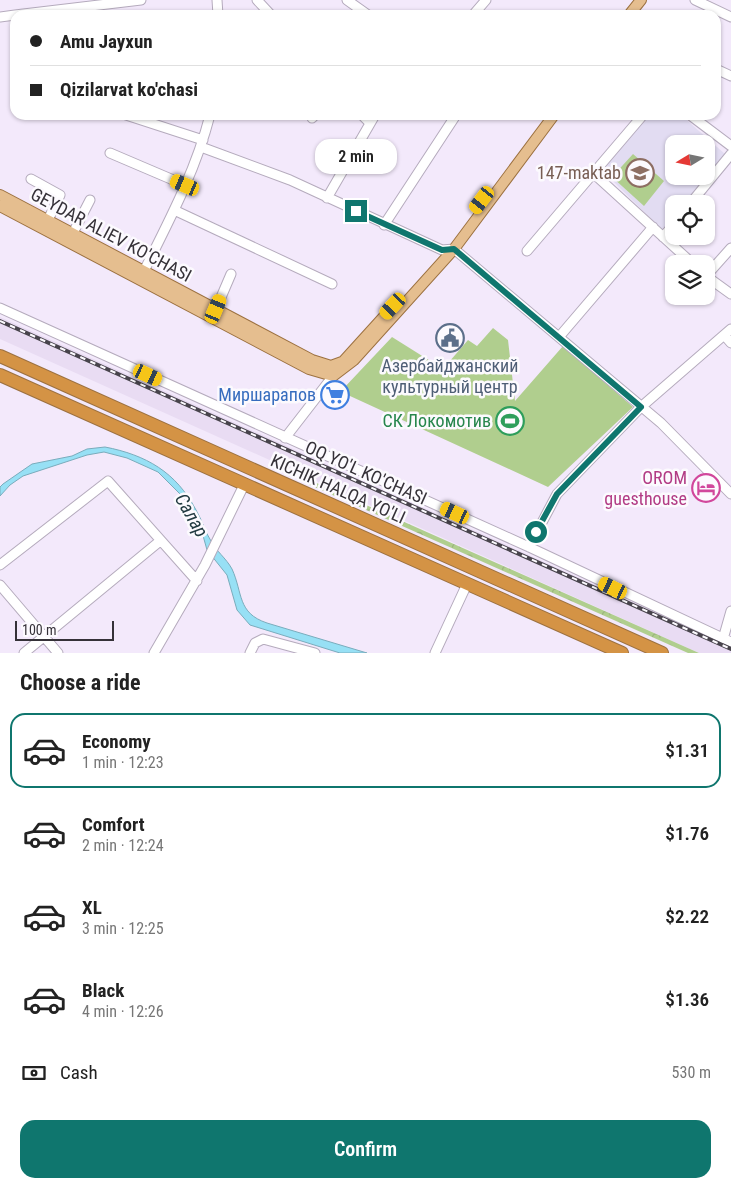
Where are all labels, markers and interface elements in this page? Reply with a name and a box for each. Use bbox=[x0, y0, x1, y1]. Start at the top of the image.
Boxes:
text: Amu Jayxun bbox=[60, 30, 153, 53]
text: Qizilarvat ko'chasi bbox=[60, 78, 198, 101]
north arrow bbox=[665, 135, 715, 185]
map controls bbox=[665, 135, 715, 305]
callout: 2 min bbox=[315, 138, 397, 174]
text: 2 min bbox=[338, 147, 374, 166]
school or university icon: 147-maktab bbox=[625, 158, 655, 188]
place label: 147-maktab bbox=[537, 162, 621, 183]
car bbox=[168, 172, 201, 198]
street label: GEYDAR ALIEV KO'CHASI bbox=[27, 183, 195, 286]
car bbox=[466, 184, 497, 216]
button: locate bbox=[665, 195, 715, 245]
route end bbox=[345, 200, 367, 222]
button: layers bbox=[665, 255, 715, 305]
car bbox=[377, 290, 408, 322]
car bbox=[203, 292, 228, 326]
public building icon: Азербайджанский культурный центр bbox=[435, 323, 465, 353]
place label: Азербайджанский культурный центр bbox=[382, 355, 518, 397]
car bbox=[131, 362, 164, 388]
supermarket icon: Миршарапов bbox=[320, 380, 350, 410]
place label: Миршарапов bbox=[218, 384, 316, 405]
sports icon: СК Локомотив bbox=[495, 406, 525, 436]
place label: СК Локомотив bbox=[383, 410, 491, 431]
street label: OQ YO'L KO'CHASI bbox=[302, 436, 430, 509]
street label: KICHIK HALQA YO'LI bbox=[268, 449, 409, 528]
place label: OROM guesthouse bbox=[604, 467, 687, 509]
hotel icon: OROM guesthouse bbox=[691, 473, 721, 503]
water label: Салар bbox=[170, 489, 213, 541]
car bbox=[438, 500, 471, 526]
route start bbox=[525, 521, 547, 543]
car bbox=[596, 575, 629, 601]
scale bar bbox=[15, 618, 114, 641]
text: 100 m bbox=[22, 622, 57, 638]
text: Choose a ride bbox=[20, 670, 141, 695]
icon: car bbox=[22, 728, 67, 773]
text: Economy bbox=[82, 730, 151, 753]
text: $1.31 bbox=[665, 739, 709, 762]
text: 1 min · 12:23 bbox=[82, 753, 164, 772]
icon: car bbox=[22, 811, 67, 856]
text: Comfort bbox=[82, 813, 145, 836]
text: $1.76 bbox=[665, 822, 709, 845]
text: 2 min · 12:24 bbox=[82, 836, 164, 855]
icon: car bbox=[22, 894, 67, 939]
text: XL bbox=[82, 896, 102, 919]
text: $2.22 bbox=[665, 905, 709, 928]
text: 3 min · 12:25 bbox=[82, 919, 164, 938]
icon: car bbox=[22, 977, 67, 1022]
text: Black bbox=[82, 979, 124, 1002]
text: $1.36 bbox=[665, 988, 709, 1011]
text: 4 min · 12:26 bbox=[82, 1002, 164, 1021]
icon: cash bbox=[20, 1059, 48, 1087]
text: Cash bbox=[60, 1061, 98, 1084]
text: 530 m bbox=[672, 1063, 711, 1082]
button: Confirm bbox=[20, 1120, 711, 1178]

